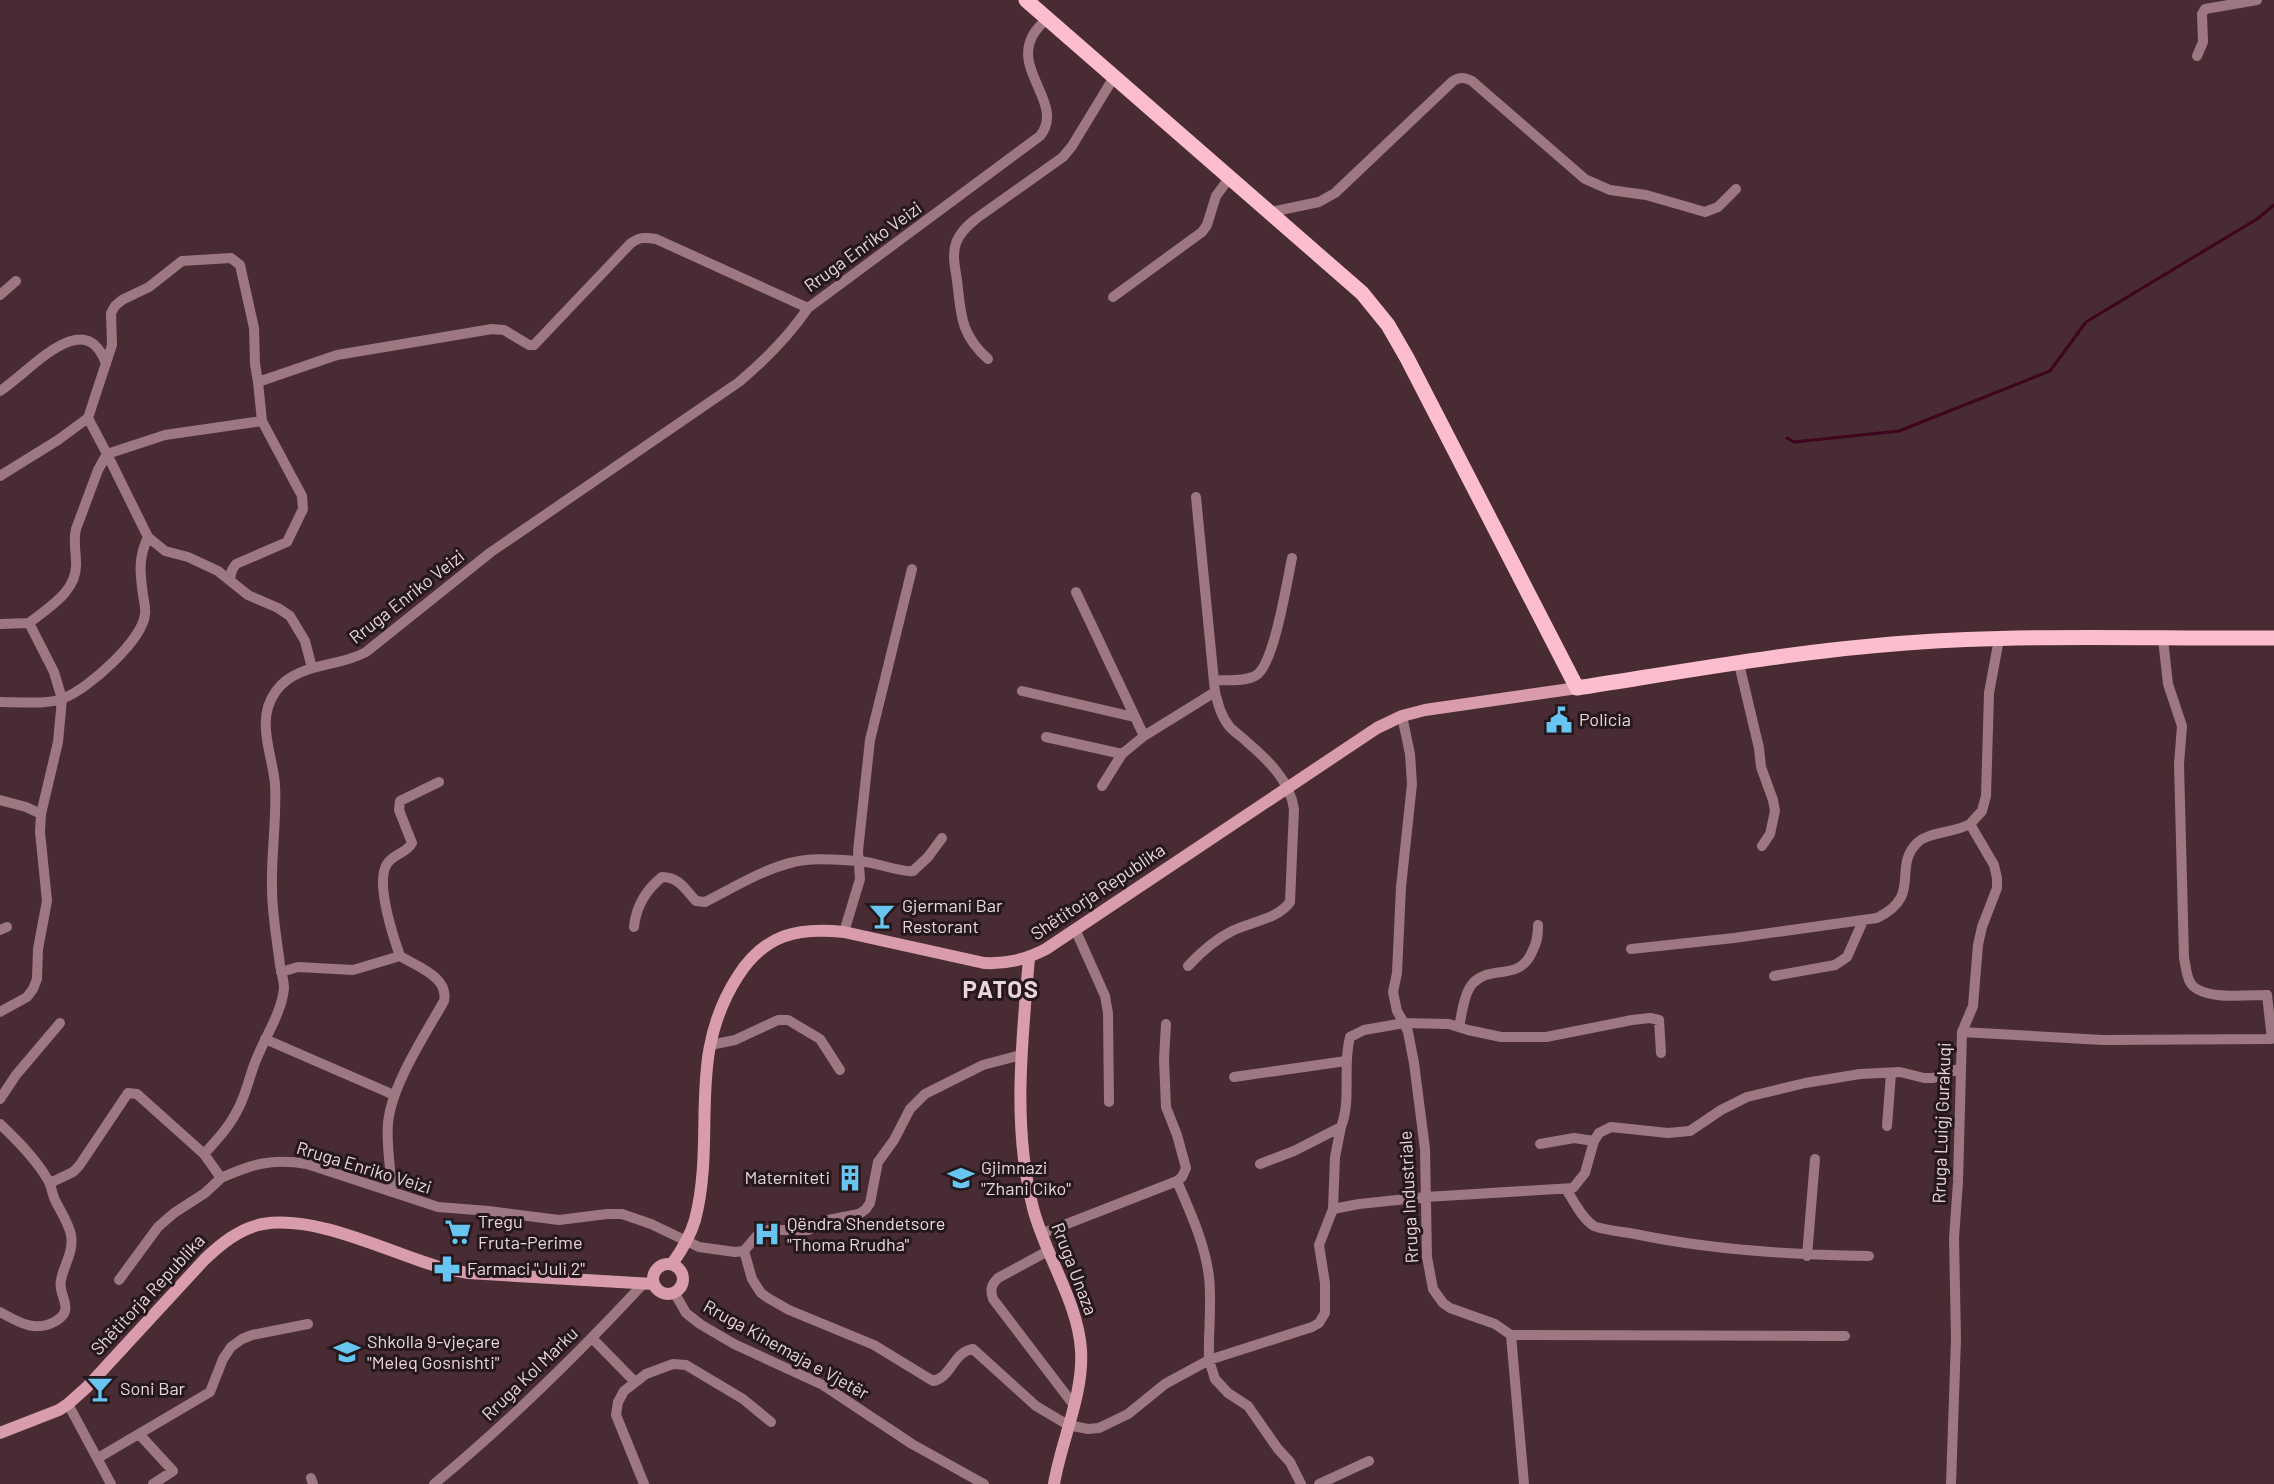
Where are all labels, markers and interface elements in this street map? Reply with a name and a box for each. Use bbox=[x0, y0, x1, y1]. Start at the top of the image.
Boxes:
street label: Rruga Enriko Veizi bbox=[799, 196, 925, 296]
street label: Rruga Enriko Veizi bbox=[344, 544, 468, 648]
public building icon: Policia bbox=[1544, 705, 1574, 735]
place label: Policia bbox=[1579, 708, 1631, 730]
street label: Shëtitorja Republika bbox=[1026, 838, 1169, 944]
place label: Gjermani Bar Restorant bbox=[902, 894, 1003, 937]
bar icon: Gjermani Bar Restorant bbox=[867, 901, 897, 931]
district label: PATOS bbox=[962, 974, 1040, 1003]
street label: Rruga Luigj Gurakuqi bbox=[1927, 1042, 1955, 1204]
street label: Rruga Industriale bbox=[1394, 1130, 1422, 1264]
street label: Rruga Enriko Veizi bbox=[294, 1136, 434, 1198]
place label: Gjimnazi "Zhani Ciko" bbox=[981, 1156, 1071, 1199]
building icon: Materniteti bbox=[835, 1163, 865, 1193]
school or university icon: Gjimnazi "Zhani Ciko" bbox=[946, 1163, 976, 1193]
place label: Materniteti bbox=[744, 1166, 830, 1188]
place label: Tregu Fruta-Perime bbox=[478, 1210, 582, 1253]
place label: Qëndra Shendetsore "Thoma Rrudha" bbox=[787, 1212, 945, 1255]
supermarket icon: Tregu Fruta-Perime bbox=[443, 1217, 473, 1247]
hospital icon: Qëndra Shendetsore "Thoma Rrudha" bbox=[752, 1219, 782, 1249]
street label: Rruga Unaza bbox=[1047, 1219, 1103, 1318]
street label: Shëtitorja Republika bbox=[86, 1229, 209, 1359]
pharmacy icon: Farmaci "Juli 2" bbox=[432, 1254, 462, 1284]
place label: Farmaci "Juli 2" bbox=[467, 1257, 585, 1279]
street label: Rruga Kinemaja e Vjetër bbox=[700, 1294, 873, 1404]
street label: Rruga Kol Marku bbox=[477, 1322, 582, 1425]
place label: Shkolla 9-vjeçare "Meleq Gosnishti" bbox=[367, 1330, 500, 1373]
school or university icon: Shkolla 9-vjeçare "Meleq Gosnishti" bbox=[332, 1337, 362, 1367]
bar icon: Soni Bar bbox=[85, 1374, 115, 1404]
place label: Soni Bar bbox=[120, 1377, 186, 1399]

